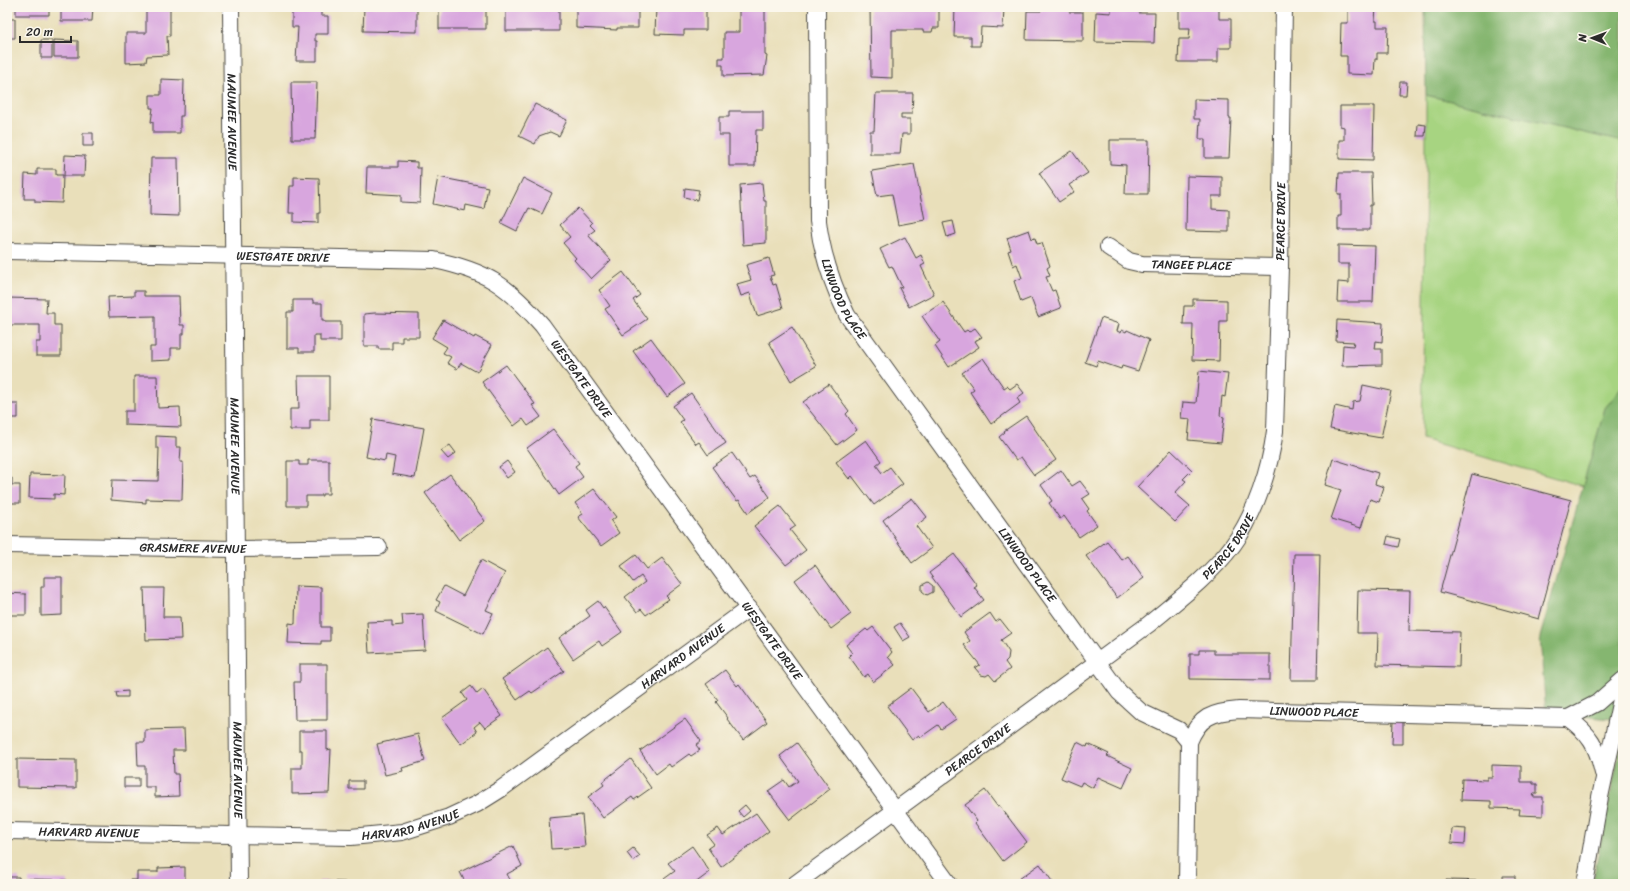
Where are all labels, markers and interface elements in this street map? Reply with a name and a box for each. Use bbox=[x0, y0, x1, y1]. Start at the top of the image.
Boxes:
scale bar bbox=[20, 18, 71, 44]
north arrow bbox=[1572, 18, 1612, 58]
text: 20 m bbox=[26, 21, 53, 43]
text: N bbox=[1573, 33, 1592, 43]
street label: MAUMEE AVENUE bbox=[221, 73, 244, 172]
street label: PEARCE DRIVE bbox=[1269, 181, 1292, 261]
street label: WESTGATE DRIVE bbox=[236, 245, 331, 269]
street label: TANGEE PLACE bbox=[1151, 253, 1233, 277]
street label: LINWOOD PLACE bbox=[815, 256, 873, 346]
street label: WESTGATE DRIVE bbox=[545, 335, 618, 424]
street label: MAUMEE AVENUE bbox=[224, 397, 246, 496]
street label: PEARCE DRIVE bbox=[1197, 508, 1261, 585]
street label: LINWOOD PLACE bbox=[992, 522, 1063, 608]
street label: GRASMERE AVENUE bbox=[139, 536, 248, 560]
street label: WESTGATE DRIVE bbox=[736, 597, 809, 686]
street label: HARVARD AVENUE bbox=[636, 617, 731, 695]
street label: LINWOOD PLACE bbox=[1269, 700, 1360, 724]
street label: PEARCE DRIVE bbox=[940, 717, 1017, 782]
street label: MAUMEE AVENUE bbox=[227, 721, 249, 820]
street label: HARVARD AVENUE bbox=[360, 802, 465, 847]
street label: HARVARD AVENUE bbox=[38, 821, 141, 844]

